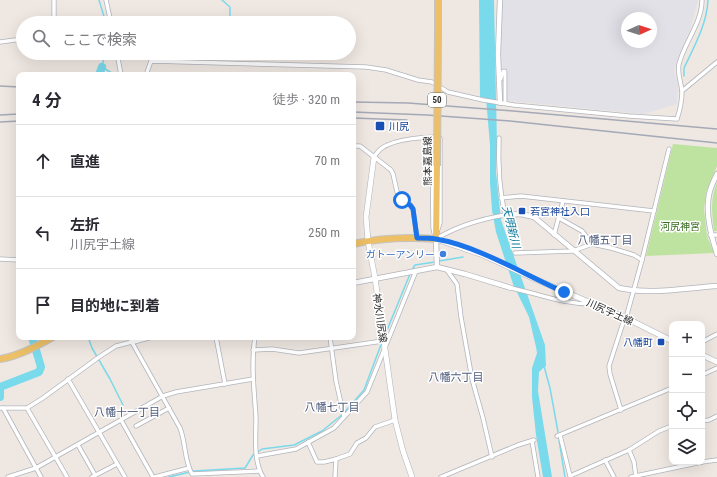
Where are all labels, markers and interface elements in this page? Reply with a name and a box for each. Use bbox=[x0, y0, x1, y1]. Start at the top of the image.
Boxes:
north arrow bbox=[621, 12, 657, 48]
search box bbox=[16, 16, 356, 60]
icon: search bbox=[30, 27, 52, 49]
text: ここで検索 bbox=[62, 31, 137, 49]
text: 4 分 bbox=[32, 90, 62, 110]
text: 徒歩 · 320 m bbox=[273, 92, 340, 107]
road number: 50 bbox=[428, 93, 446, 107]
marker: 川尻 bbox=[374, 120, 386, 132]
place label: 川尻 bbox=[389, 121, 409, 132]
street label: 熊本嘉島線 bbox=[422, 136, 433, 186]
icon: ahead bbox=[32, 150, 54, 172]
text: 直進 bbox=[70, 153, 100, 171]
text: 70 m bbox=[314, 153, 340, 168]
route start bbox=[393, 191, 411, 209]
water label: 天明新川 bbox=[499, 204, 523, 251]
marker: 若宮神社入口 bbox=[517, 206, 527, 216]
place label: 若宮神社入口 bbox=[530, 206, 590, 217]
text: 左折 bbox=[70, 216, 100, 234]
park label: 河尻神宮 bbox=[660, 221, 700, 232]
icon: left bbox=[32, 222, 54, 244]
text: 250 m bbox=[308, 225, 340, 240]
district label: 八幡五丁目 bbox=[578, 234, 633, 247]
text: 川尻宇土線 bbox=[70, 237, 135, 252]
place label: ガトーアンリー bbox=[366, 249, 435, 260]
marker: ガトーアンリー bbox=[438, 249, 448, 259]
route end bbox=[555, 283, 573, 301]
street label: 神水川尻線 bbox=[371, 292, 389, 344]
icon: arrive bbox=[32, 294, 54, 316]
text: 目的地に到着 bbox=[70, 297, 160, 315]
street label: 川尻宇土線 bbox=[585, 297, 635, 327]
map controls bbox=[669, 321, 705, 465]
button: + bbox=[669, 321, 705, 357]
place label: 八幡町 bbox=[623, 337, 653, 348]
marker: 八幡町 bbox=[656, 337, 666, 347]
button: − bbox=[669, 357, 705, 393]
district label: 八幡六丁目 bbox=[429, 371, 484, 384]
button: locate bbox=[669, 393, 705, 429]
district label: 八幡七丁目 bbox=[305, 401, 360, 414]
district label: 八幡十一丁目 bbox=[94, 406, 160, 419]
button: layers bbox=[669, 429, 705, 465]

